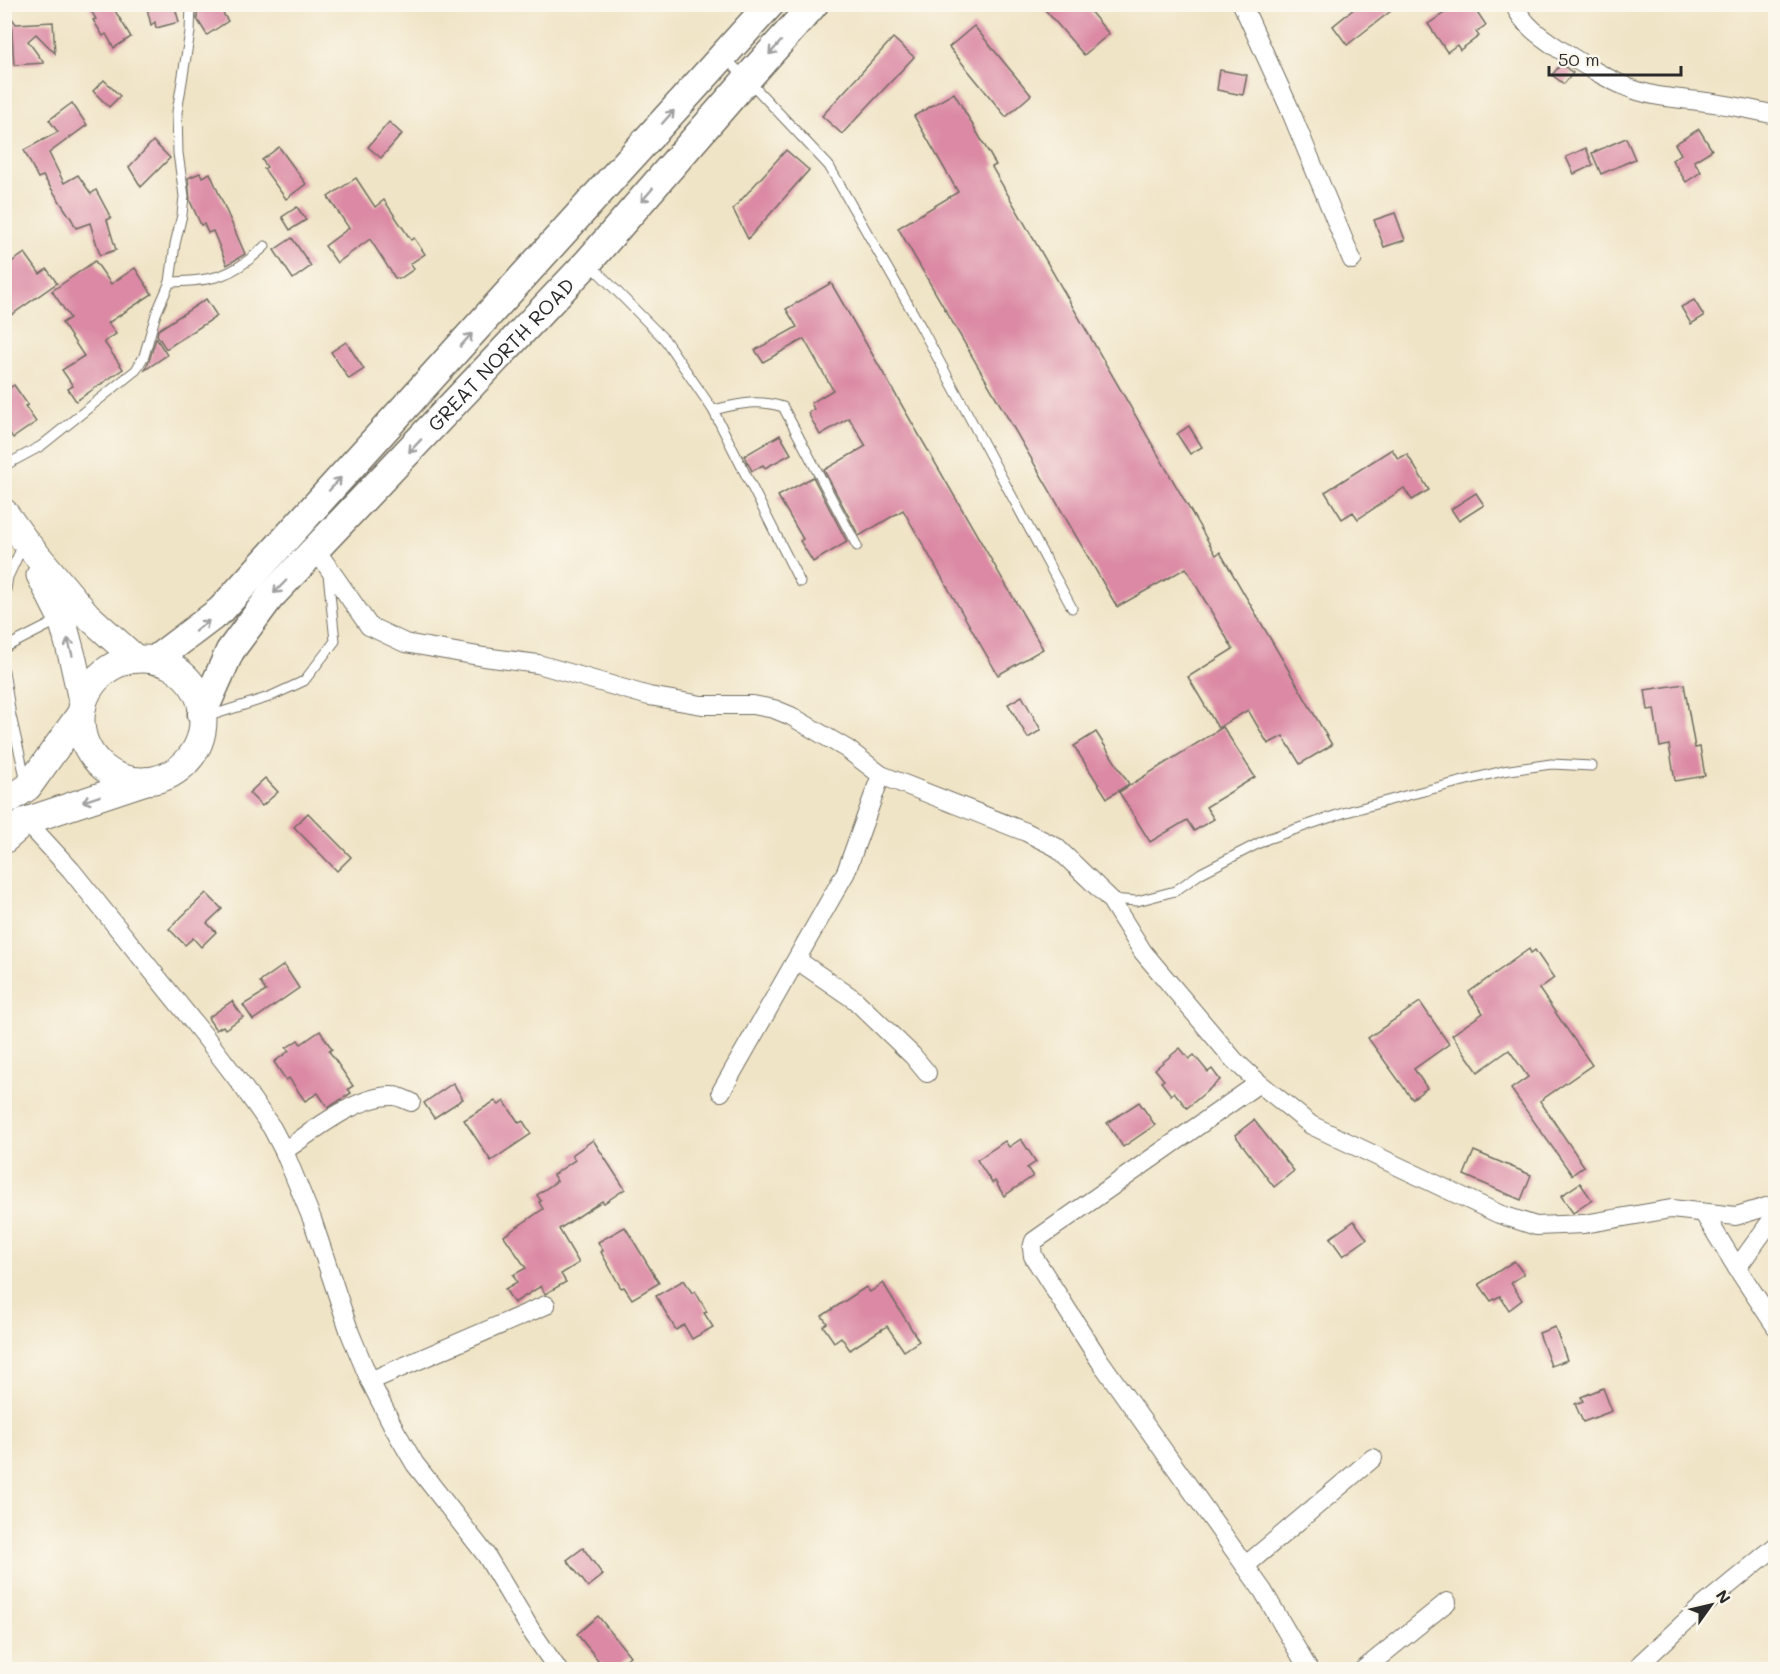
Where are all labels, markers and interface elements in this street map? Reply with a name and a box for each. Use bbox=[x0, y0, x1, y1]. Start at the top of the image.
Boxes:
scale bar bbox=[1549, 39, 1681, 77]
one-way arrow bbox=[768, 40, 782, 55]
text: 50 m bbox=[1558, 47, 1600, 71]
one-way arrow bbox=[661, 110, 675, 125]
one-way arrow bbox=[640, 187, 654, 202]
street label: GREAT NORTH ROAD bbox=[422, 272, 580, 436]
one-way arrow bbox=[459, 332, 473, 347]
one-way arrow bbox=[407, 438, 422, 453]
one-way arrow bbox=[328, 477, 342, 492]
one-way arrow bbox=[273, 579, 287, 594]
one-way arrow bbox=[193, 619, 209, 632]
one-way arrow bbox=[64, 638, 75, 657]
one-way arrow bbox=[82, 795, 101, 806]
north arrow bbox=[1681, 1575, 1741, 1635]
text: N bbox=[1712, 1585, 1736, 1607]

